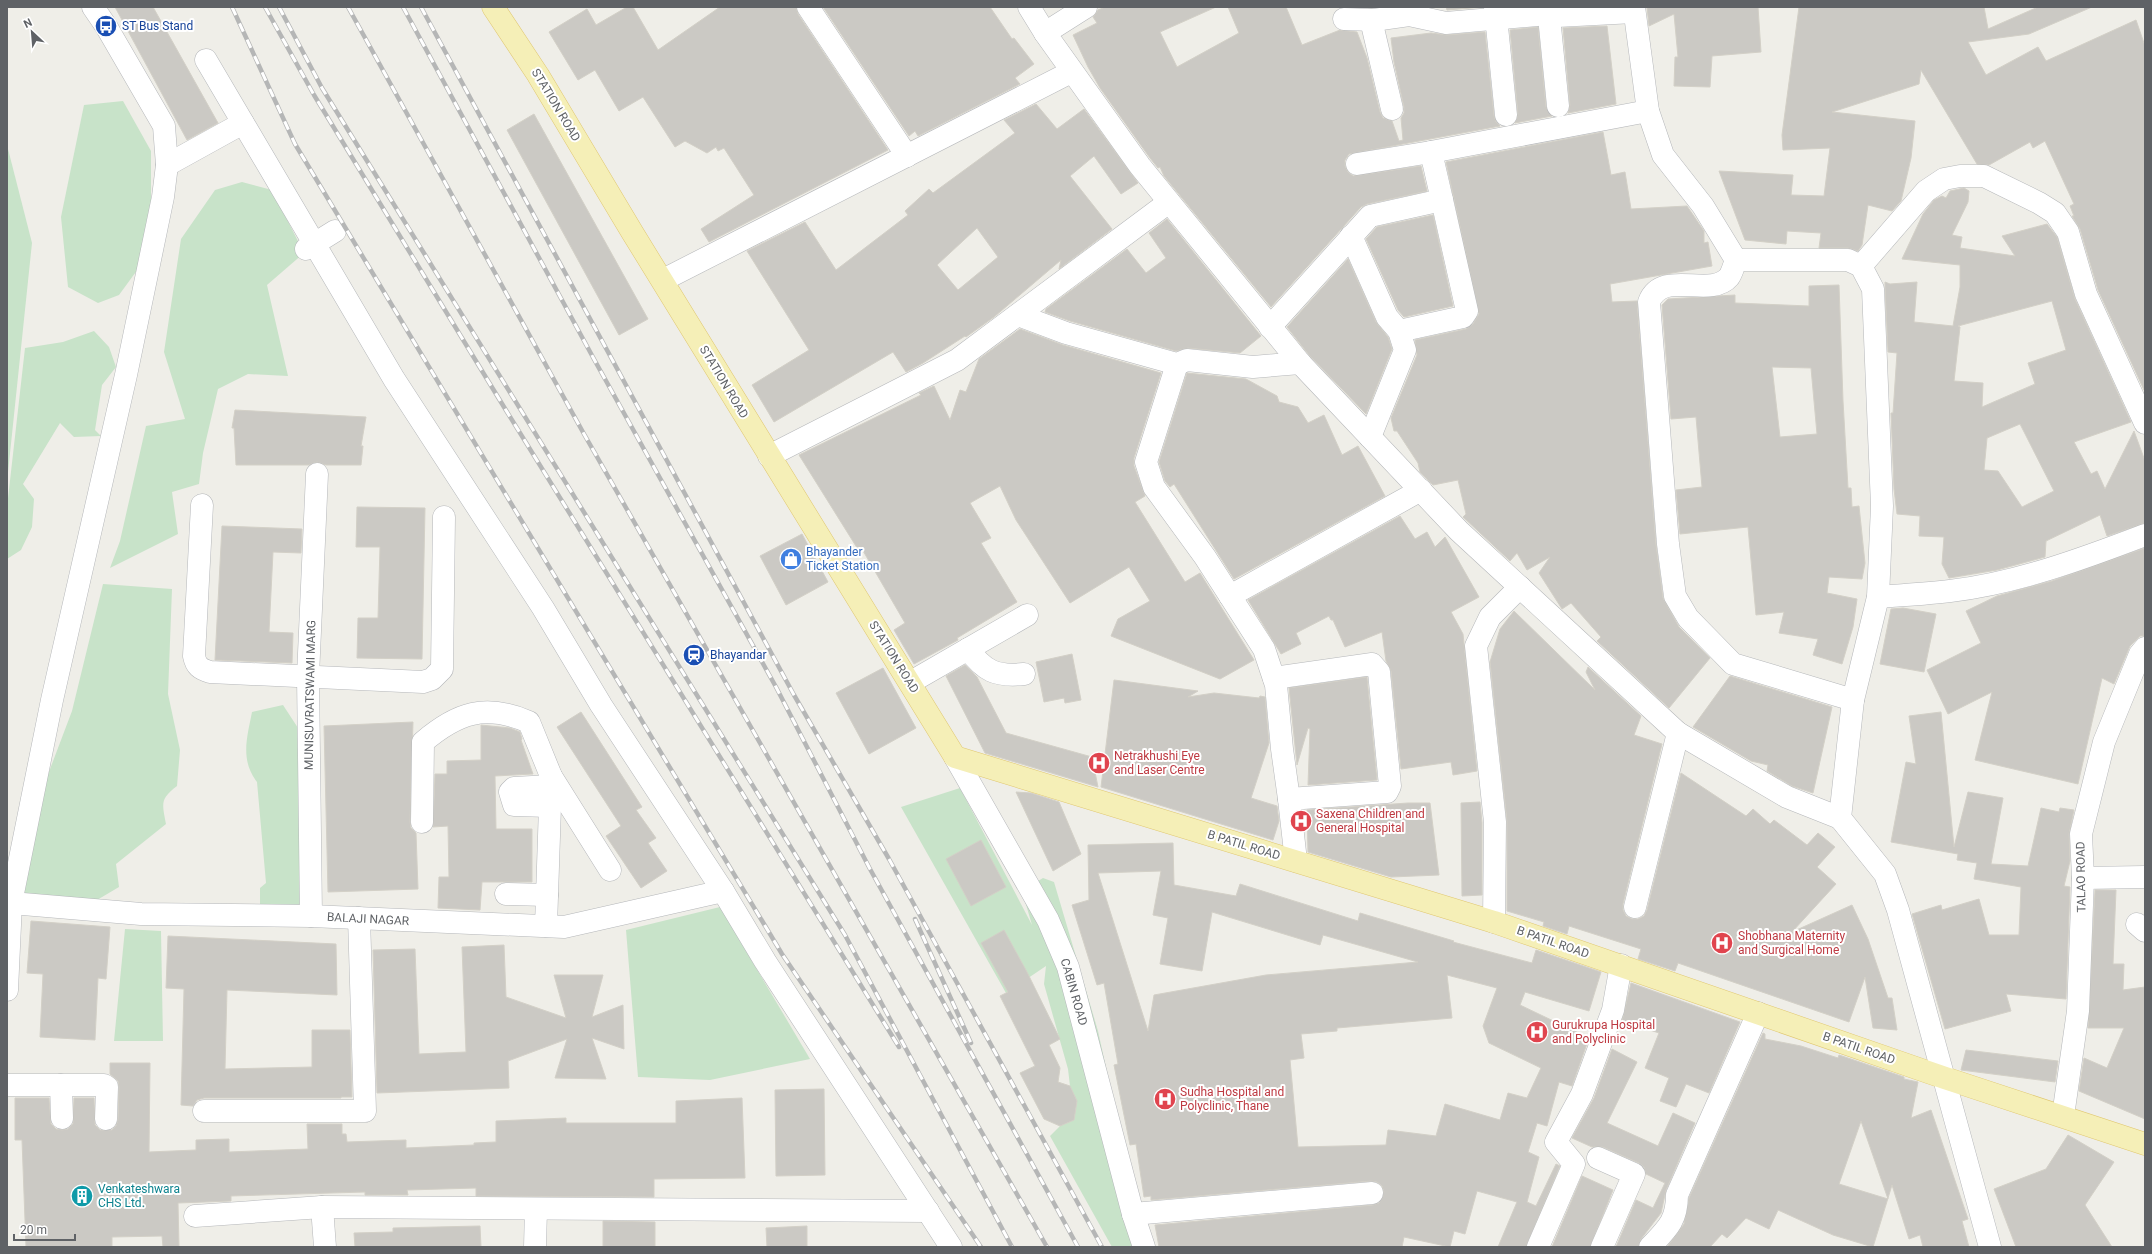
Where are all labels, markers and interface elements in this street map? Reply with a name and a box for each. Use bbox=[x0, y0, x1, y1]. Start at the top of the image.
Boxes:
north arrow bbox=[12, 12, 52, 52]
bus stop icon: ST Bus Stand bbox=[93, 13, 119, 39]
text: N bbox=[21, 16, 34, 31]
place label: ST Bus Stand bbox=[122, 19, 193, 33]
street label: STATION ROAD bbox=[529, 66, 583, 144]
street label: STATION ROAD bbox=[697, 343, 751, 421]
place label: Bhayander Ticket Station bbox=[806, 545, 879, 573]
shop icon: Bhayander Ticket Station bbox=[778, 546, 804, 572]
street label: STATION ROAD bbox=[866, 618, 922, 696]
street label: MUNISUVRATSWAMI MARG bbox=[302, 620, 318, 770]
station icon: Bhayandar bbox=[681, 642, 707, 668]
place label: Bhayandar bbox=[710, 648, 767, 662]
place label: Netrakhushi Eye and Laser Centre bbox=[1114, 749, 1205, 777]
hospital icon: Netrakhushi Eye and Laser Centre bbox=[1086, 750, 1112, 776]
place label: Saxena Children and General Hospital bbox=[1316, 807, 1425, 835]
hospital icon: Saxena Children and General Hospital bbox=[1288, 808, 1314, 834]
street label: B PATIL ROAD bbox=[1206, 827, 1282, 863]
street label: TALAO ROAD bbox=[2073, 841, 2089, 913]
street label: BALAJI NAGAR bbox=[326, 910, 410, 928]
street label: B PATIL ROAD bbox=[1515, 923, 1591, 961]
place label: Shobhana Maternity and Surgical Home bbox=[1738, 929, 1845, 957]
hospital icon: Shobhana Maternity and Surgical Home bbox=[1709, 930, 1735, 956]
street label: CABIN ROAD bbox=[1058, 957, 1090, 1027]
place label: Gurukrupa Hospital and Polyclinic bbox=[1552, 1018, 1655, 1046]
hospital icon: Gurukrupa Hospital and Polyclinic bbox=[1524, 1019, 1550, 1045]
street label: B PATIL ROAD bbox=[1821, 1029, 1897, 1067]
place label: Sudha Hospital and Polyclinic, Thane bbox=[1180, 1085, 1284, 1113]
hospital icon: Sudha Hospital and Polyclinic, Thane bbox=[1152, 1086, 1178, 1112]
place label: Venkateshwara CHS Ltd. bbox=[98, 1182, 180, 1210]
building icon: Venkateshwara CHS Ltd. bbox=[69, 1183, 95, 1209]
scale bar bbox=[14, 1216, 75, 1242]
text: 20 m bbox=[20, 1223, 47, 1237]

